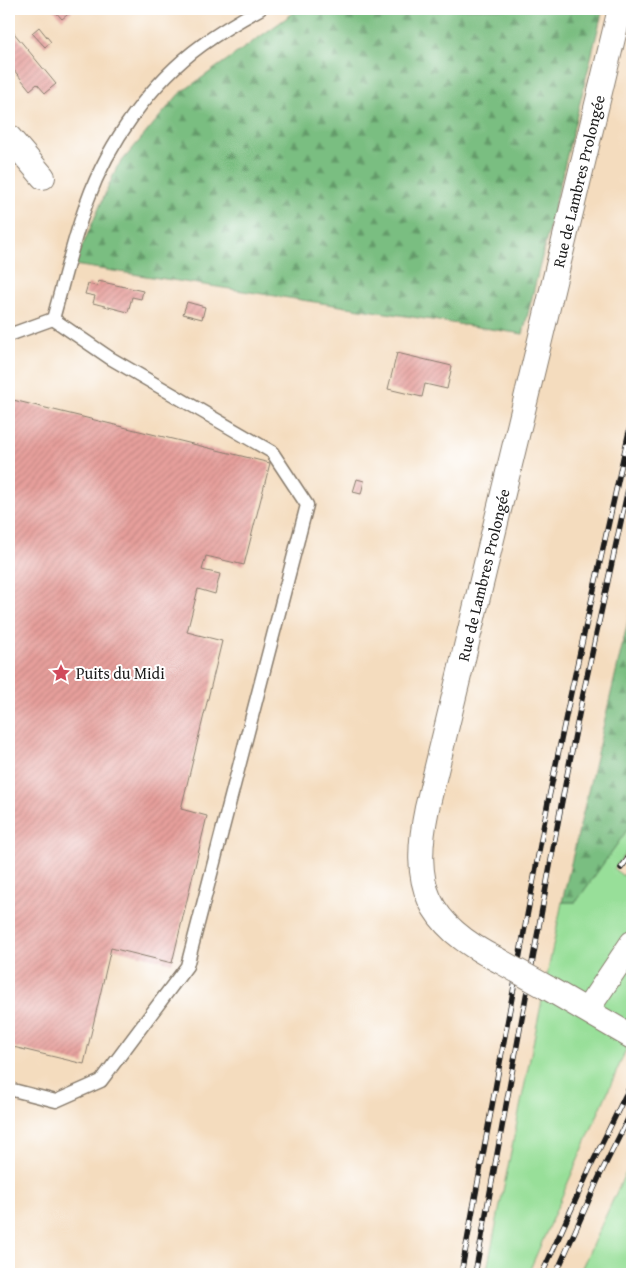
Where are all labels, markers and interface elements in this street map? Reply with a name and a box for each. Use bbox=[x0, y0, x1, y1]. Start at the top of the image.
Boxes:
street label: Rue de Lambres Prolongée bbox=[546, 92, 611, 270]
street label: Rue de Lambres Prolongée bbox=[451, 486, 516, 664]
place label: Puits du Midi bbox=[76, 661, 165, 685]
place icon: Puits du Midi bbox=[50, 662, 72, 684]

